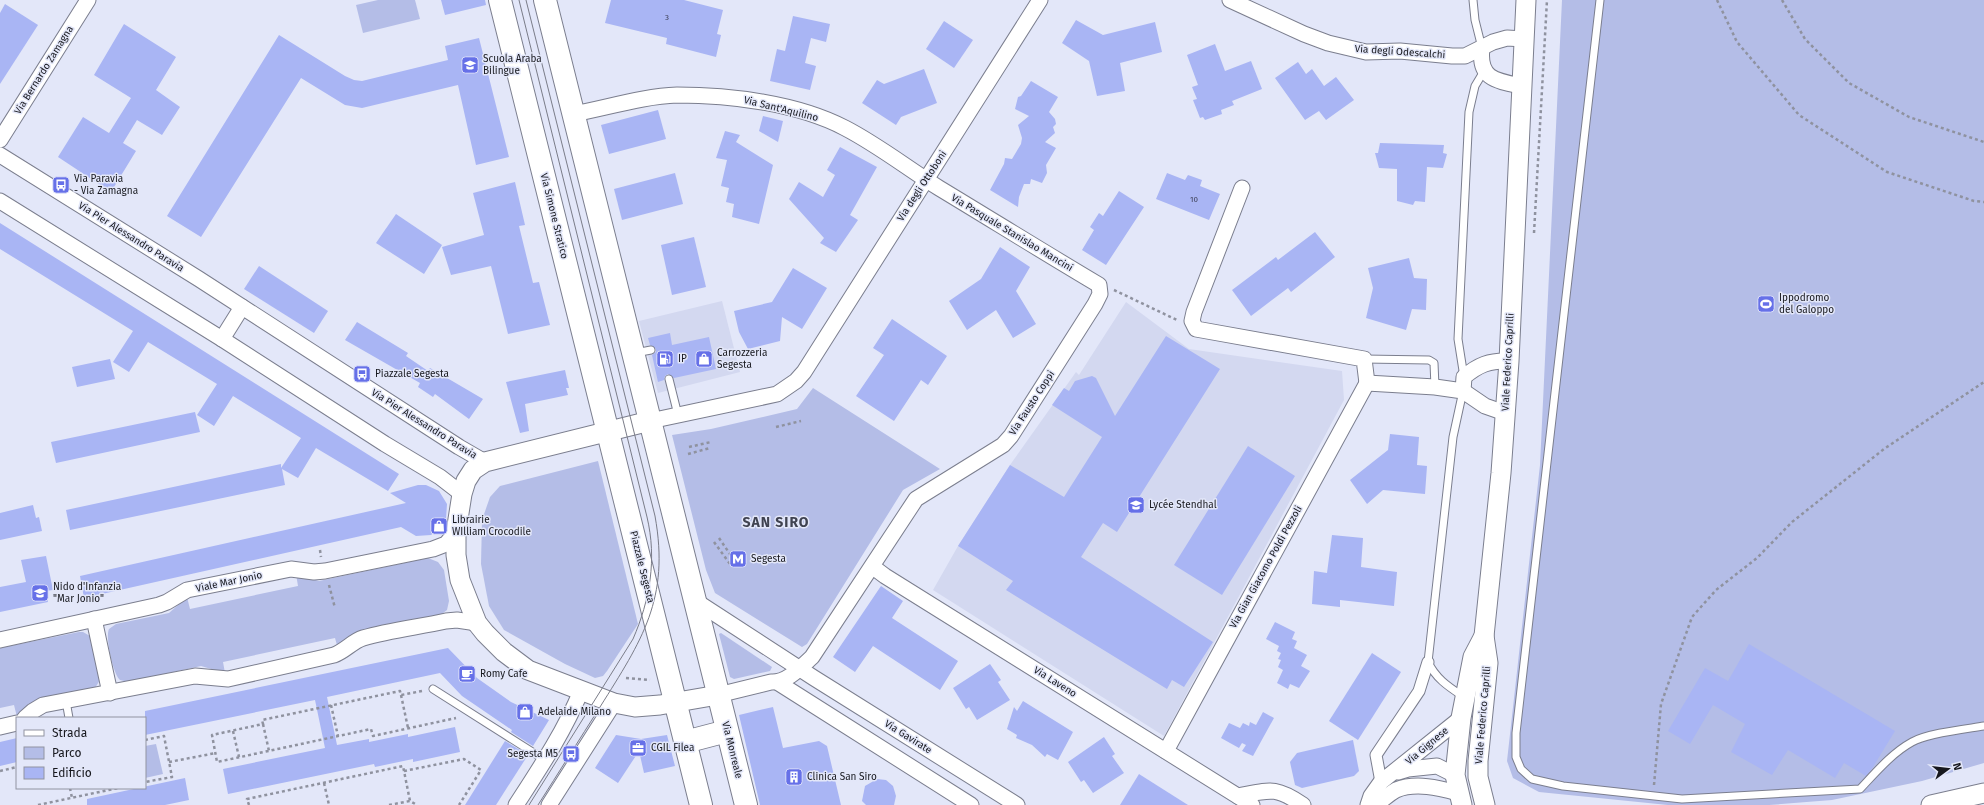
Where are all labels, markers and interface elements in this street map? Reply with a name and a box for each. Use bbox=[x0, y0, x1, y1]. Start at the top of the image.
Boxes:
house number: 3 bbox=[665, 13, 669, 22]
street label: Via Bernardo Zamagna bbox=[12, 24, 76, 116]
street label: Via degli Odescalchi bbox=[1354, 43, 1446, 61]
place label: Scuola Araba Bilingue bbox=[483, 53, 542, 77]
school or university icon: Scuola Araba Bilingue bbox=[460, 55, 480, 75]
street label: Via Sant'Aquilino bbox=[742, 94, 820, 124]
street label: Via degli Ottoboni bbox=[895, 148, 949, 224]
street label: Via Simone Stratico bbox=[538, 172, 570, 260]
place label: Via Paravia - Via Zamagna bbox=[74, 173, 138, 197]
bus stop icon: Via Paravia - Via Zamagna bbox=[51, 175, 71, 195]
street label: Via Pasquale Stanislao Mancini bbox=[949, 192, 1075, 274]
house number: 10 bbox=[1190, 195, 1198, 204]
street label: Via Pier Alessandro Paravia bbox=[76, 200, 186, 274]
place label: Ippodromo del Galoppo bbox=[1779, 292, 1834, 316]
sports icon: Ippodromo del Galoppo bbox=[1756, 294, 1776, 314]
street label: Viale Federico Caprilli bbox=[1499, 313, 1517, 411]
place label: Carrozzeria Segesta bbox=[717, 347, 767, 371]
fuel station icon: IP bbox=[655, 349, 675, 369]
shop icon: Carrozzeria Segesta bbox=[694, 349, 714, 369]
place label: IP bbox=[678, 353, 687, 365]
bus stop icon: Piazzale Segesta bbox=[352, 364, 372, 384]
place label: Piazzale Segesta bbox=[375, 368, 449, 380]
street label: Via Fausto Coppi bbox=[1007, 368, 1057, 438]
street label: Via Pier Alessandro Paravia bbox=[369, 387, 479, 461]
school or university icon: Lycée Stendhal bbox=[1126, 495, 1146, 515]
place label: Lycée Stendhal bbox=[1149, 499, 1217, 511]
street label: Via Gian Giacomo Poldi Pezzoli bbox=[1227, 503, 1305, 630]
place label: Librairie WIlliam Crocodile bbox=[452, 514, 531, 538]
district label: SAN SIRO bbox=[742, 514, 810, 531]
shop icon: Librairie WIlliam Crocodile bbox=[429, 516, 449, 536]
street label: Piazzale Segesta bbox=[627, 530, 657, 604]
metro station icon: Segesta bbox=[728, 549, 748, 569]
place label: Segesta bbox=[751, 553, 786, 565]
street label: Viale Mar Jonio bbox=[195, 569, 264, 595]
place label: Nido d'Infanzia "Mar Jonio" bbox=[53, 581, 121, 605]
school or university icon: Nido d'Infanzia "Mar Jonio" bbox=[30, 583, 50, 603]
cafe icon: Romy Cafe bbox=[457, 664, 477, 684]
street label: Via Laveno bbox=[1031, 664, 1079, 700]
street label: Viale Federico Caprilli bbox=[1473, 665, 1493, 764]
place label: Romy Cafe bbox=[480, 668, 527, 680]
shop icon: Adelaide Milano bbox=[515, 702, 535, 722]
place label: Adelaide Milano bbox=[538, 706, 611, 718]
legend bbox=[16, 717, 146, 789]
street label: Via Gavirate bbox=[882, 718, 934, 756]
street label: Via Monreale bbox=[719, 720, 745, 780]
street label: Via Gignese bbox=[1403, 725, 1451, 767]
text: Strada bbox=[52, 726, 87, 740]
office icon: CGIL Filea bbox=[628, 738, 648, 758]
place label: CGIL Filea bbox=[651, 742, 694, 754]
bus stop icon: Segesta M5 bbox=[561, 744, 581, 764]
text: Parco bbox=[52, 746, 82, 760]
place label: Segesta M5 bbox=[508, 748, 558, 760]
north arrow bbox=[1928, 749, 1968, 789]
text: N bbox=[1950, 761, 1964, 772]
text: Edificio bbox=[52, 766, 92, 780]
building icon: Clinica San Siro bbox=[784, 767, 804, 787]
place label: Clinica San Siro bbox=[807, 771, 877, 783]

